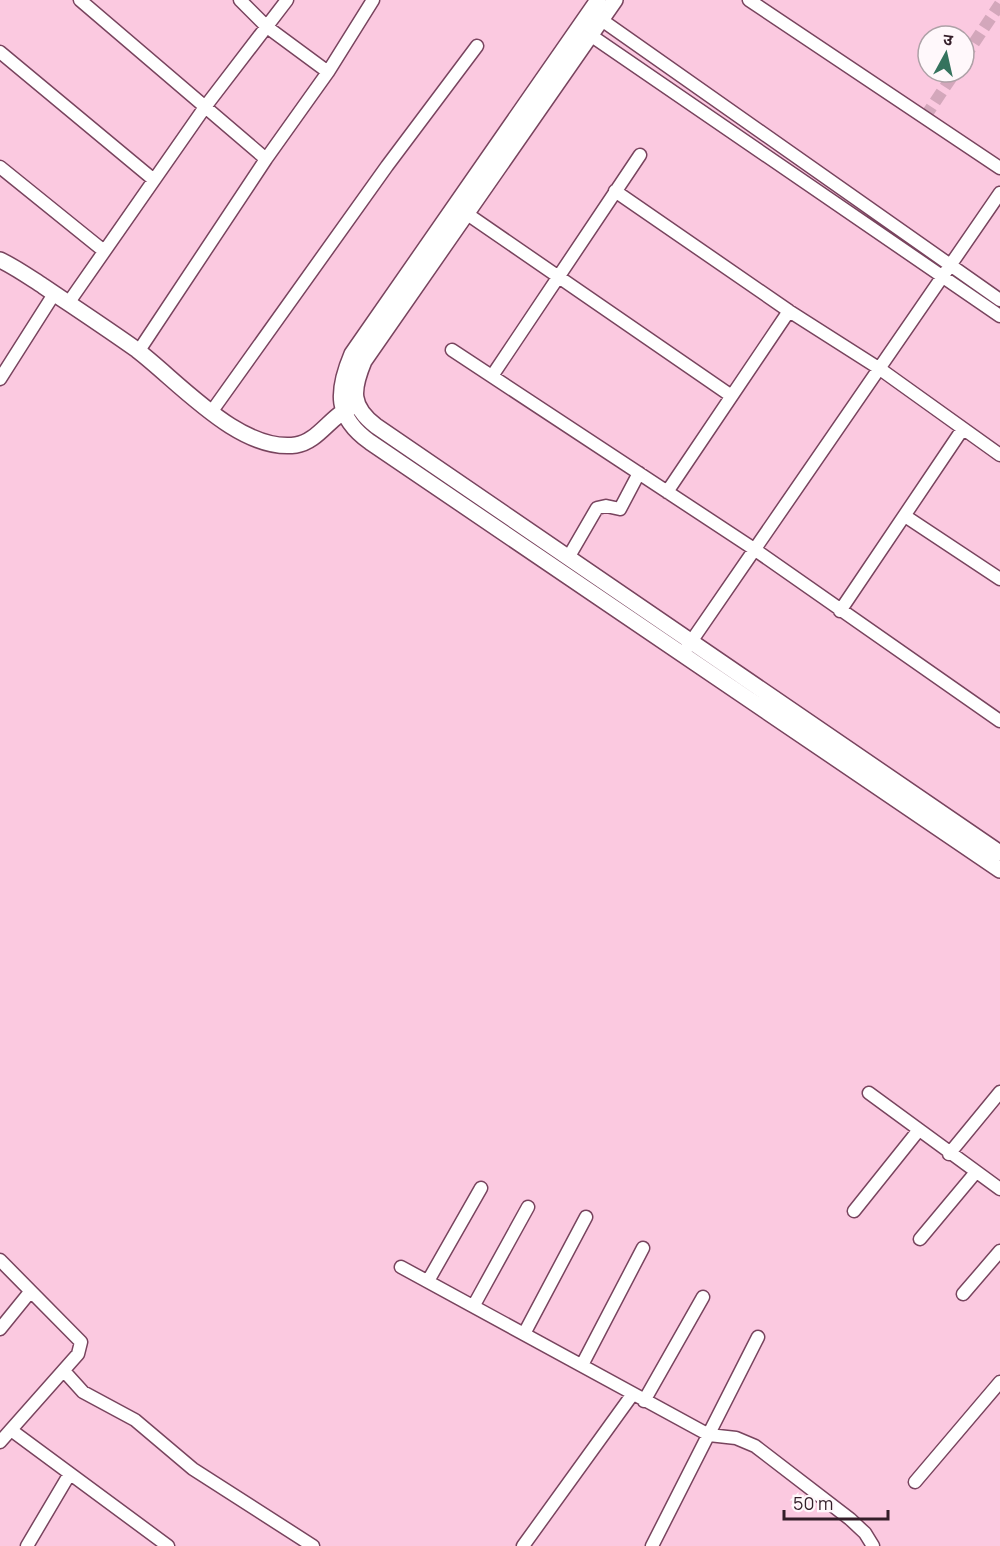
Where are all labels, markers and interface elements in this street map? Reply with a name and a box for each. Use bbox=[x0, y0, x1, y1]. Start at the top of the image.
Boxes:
north arrow bbox=[916, 24, 976, 84]
text: उ bbox=[942, 28, 955, 51]
scale bar bbox=[784, 1483, 888, 1521]
text: 50 m bbox=[793, 1491, 833, 1515]

